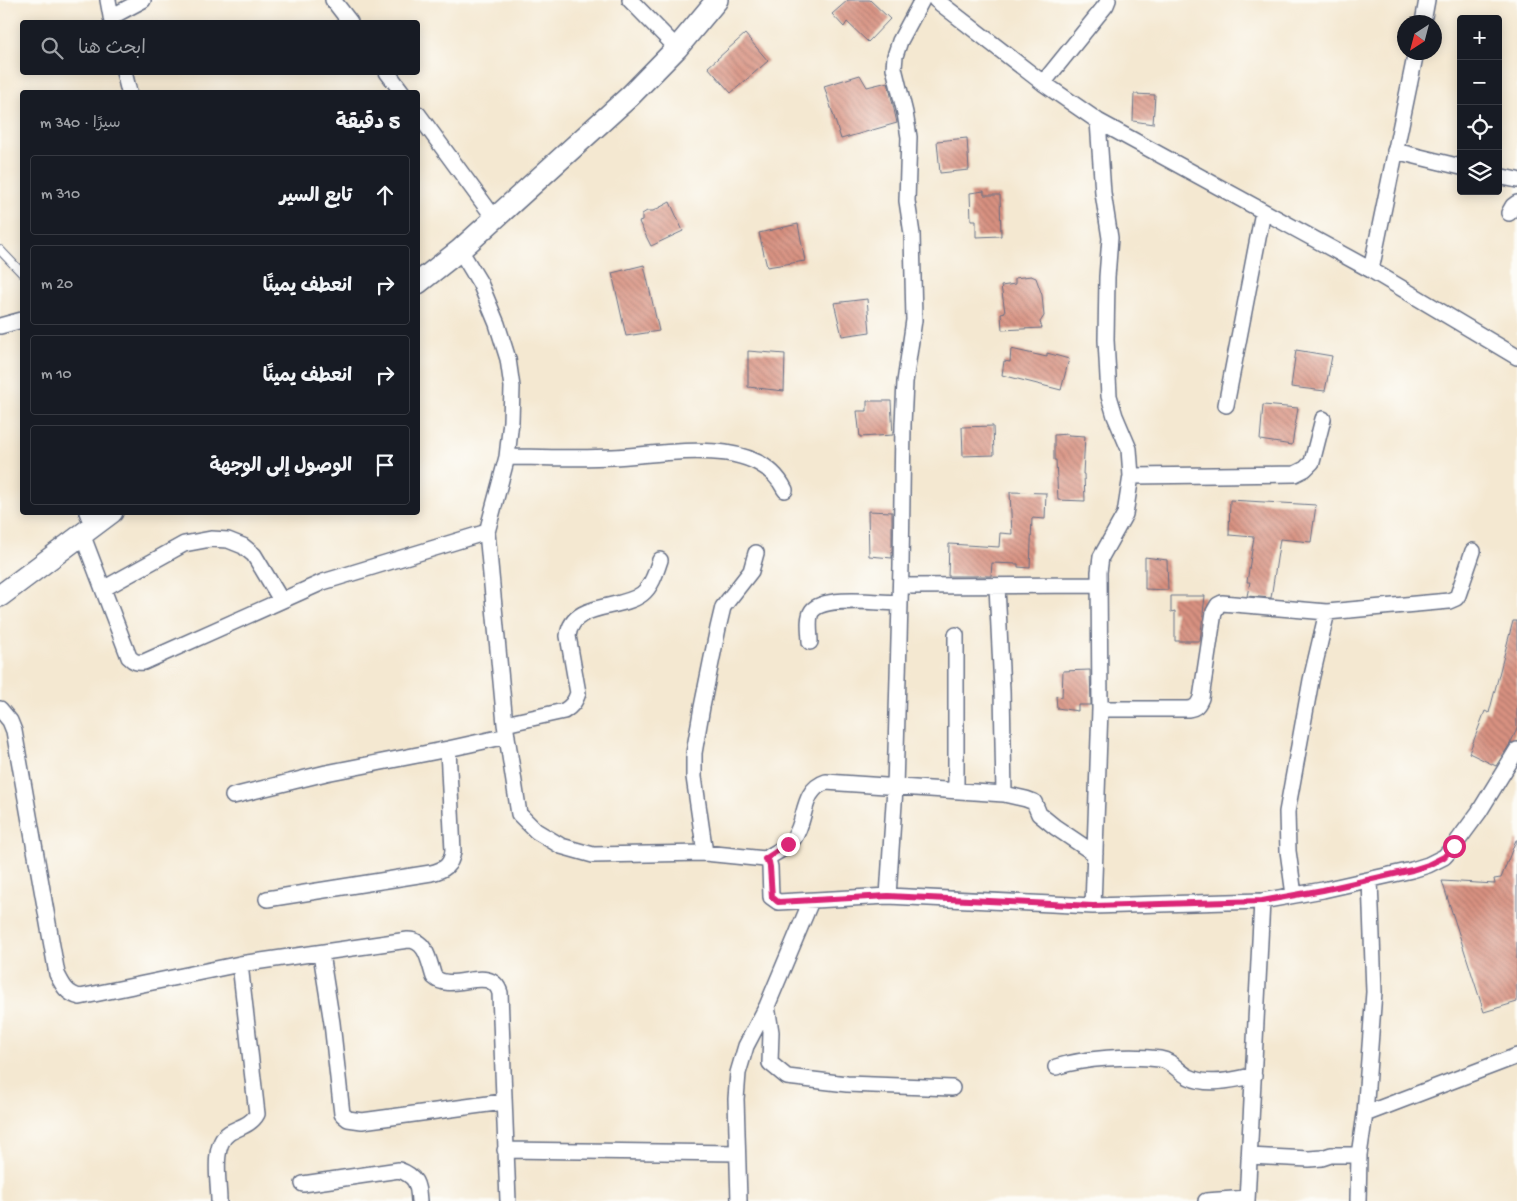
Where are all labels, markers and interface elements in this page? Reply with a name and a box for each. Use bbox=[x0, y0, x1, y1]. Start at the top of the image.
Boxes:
north arrow bbox=[1397, 15, 1442, 60]
map controls bbox=[1457, 15, 1502, 195]
button: + bbox=[1457, 15, 1502, 60]
search box bbox=[20, 20, 420, 75]
icon: search bbox=[38, 34, 66, 62]
text: ابحث هنا bbox=[78, 38, 146, 61]
button: − bbox=[1457, 60, 1502, 105]
button: locate bbox=[1457, 105, 1502, 150]
text: 5 دقيقة bbox=[336, 112, 400, 137]
text: سيرًا · 340 m bbox=[40, 115, 121, 134]
button: layers bbox=[1457, 150, 1502, 195]
icon: ahead bbox=[371, 181, 399, 209]
text: 310 m bbox=[41, 186, 80, 205]
text: تابع السير bbox=[280, 186, 352, 209]
icon: right bbox=[371, 271, 399, 299]
text: 20 m bbox=[41, 276, 73, 295]
text: انعطف يمينًا bbox=[263, 276, 352, 299]
icon: right bbox=[371, 361, 399, 389]
text: 10 m bbox=[41, 366, 72, 385]
text: انعطف يمينًا bbox=[263, 366, 352, 389]
icon: arrive bbox=[371, 451, 399, 479]
text: الوصول إلى الوجهة bbox=[209, 456, 352, 479]
route end bbox=[777, 833, 800, 856]
route start bbox=[1443, 835, 1466, 858]

